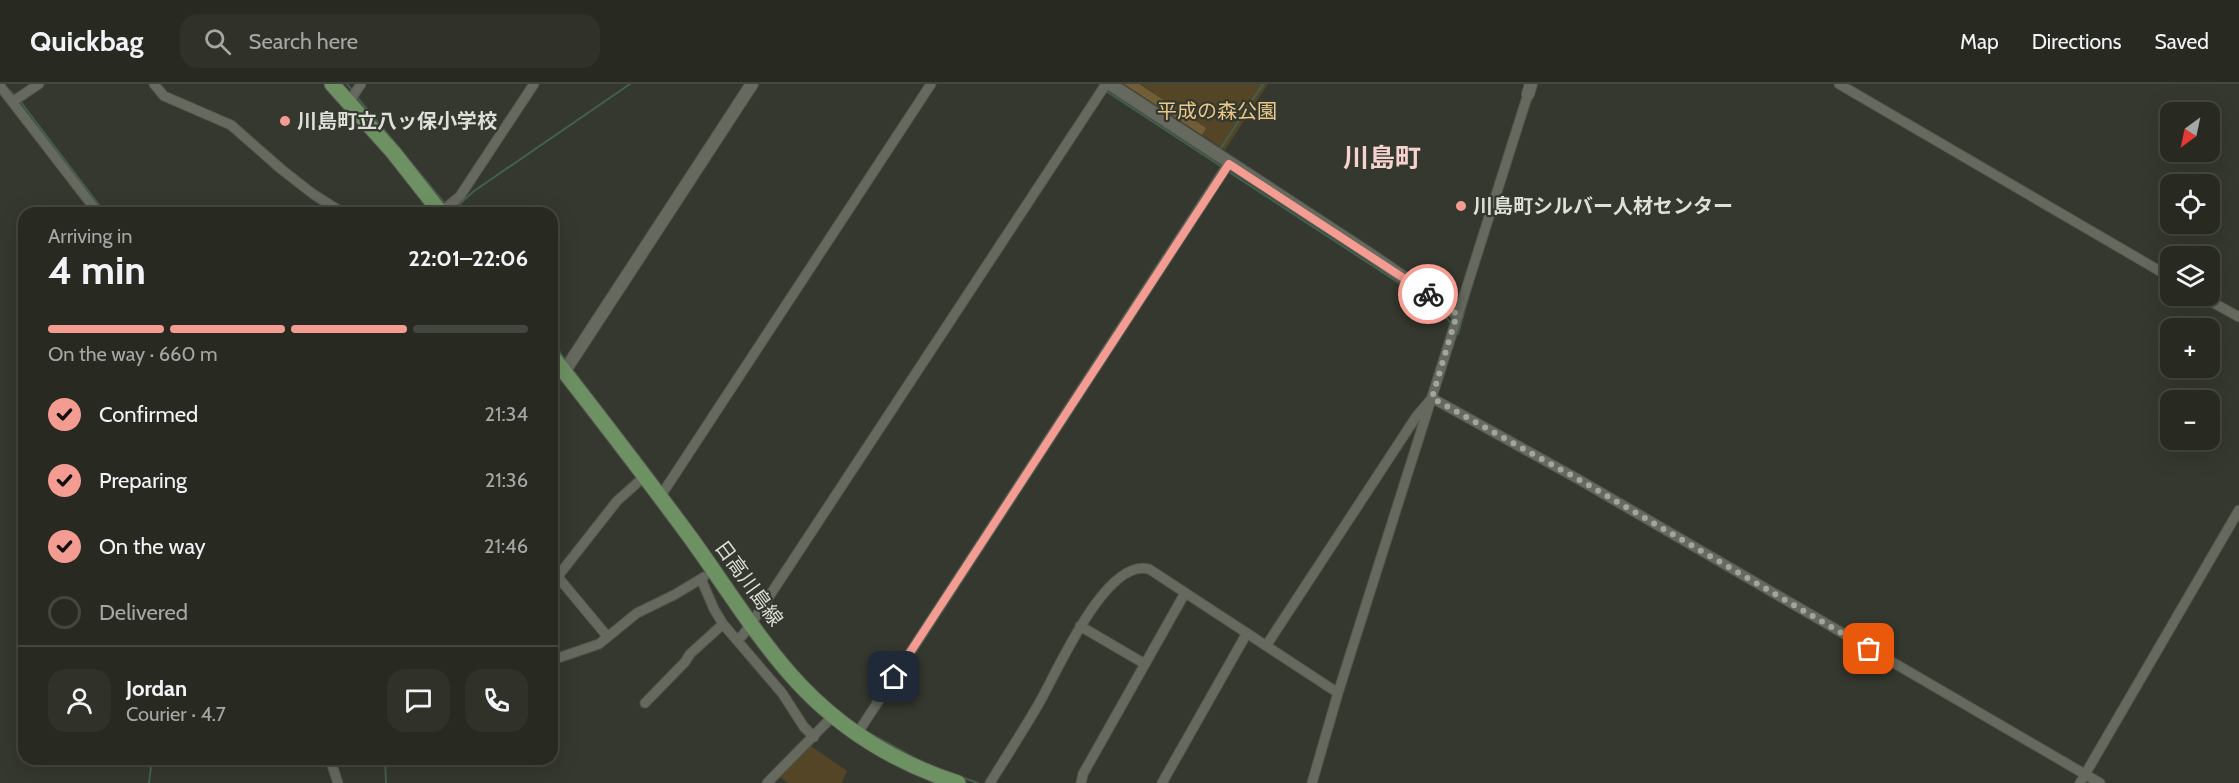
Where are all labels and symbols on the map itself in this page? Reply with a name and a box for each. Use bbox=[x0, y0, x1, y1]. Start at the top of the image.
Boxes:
park label: 平成の森公園 bbox=[1157, 99, 1277, 123]
north arrow bbox=[2160, 102, 2220, 162]
place label: 川島町立八ッ保小学校 bbox=[297, 109, 497, 133]
marker: 川島町立八ッ保小学校 bbox=[278, 114, 292, 128]
district label: 川島町 bbox=[1343, 142, 1421, 174]
place label: 川島町シルバー人材センター bbox=[1473, 194, 1733, 218]
marker: 川島町シルバー人材センター bbox=[1454, 199, 1468, 213]
courier bbox=[1398, 264, 1458, 324]
street label: 日高川島線 bbox=[710, 535, 788, 631]
pin bbox=[1843, 623, 1894, 674]
pin bbox=[868, 651, 919, 702]

